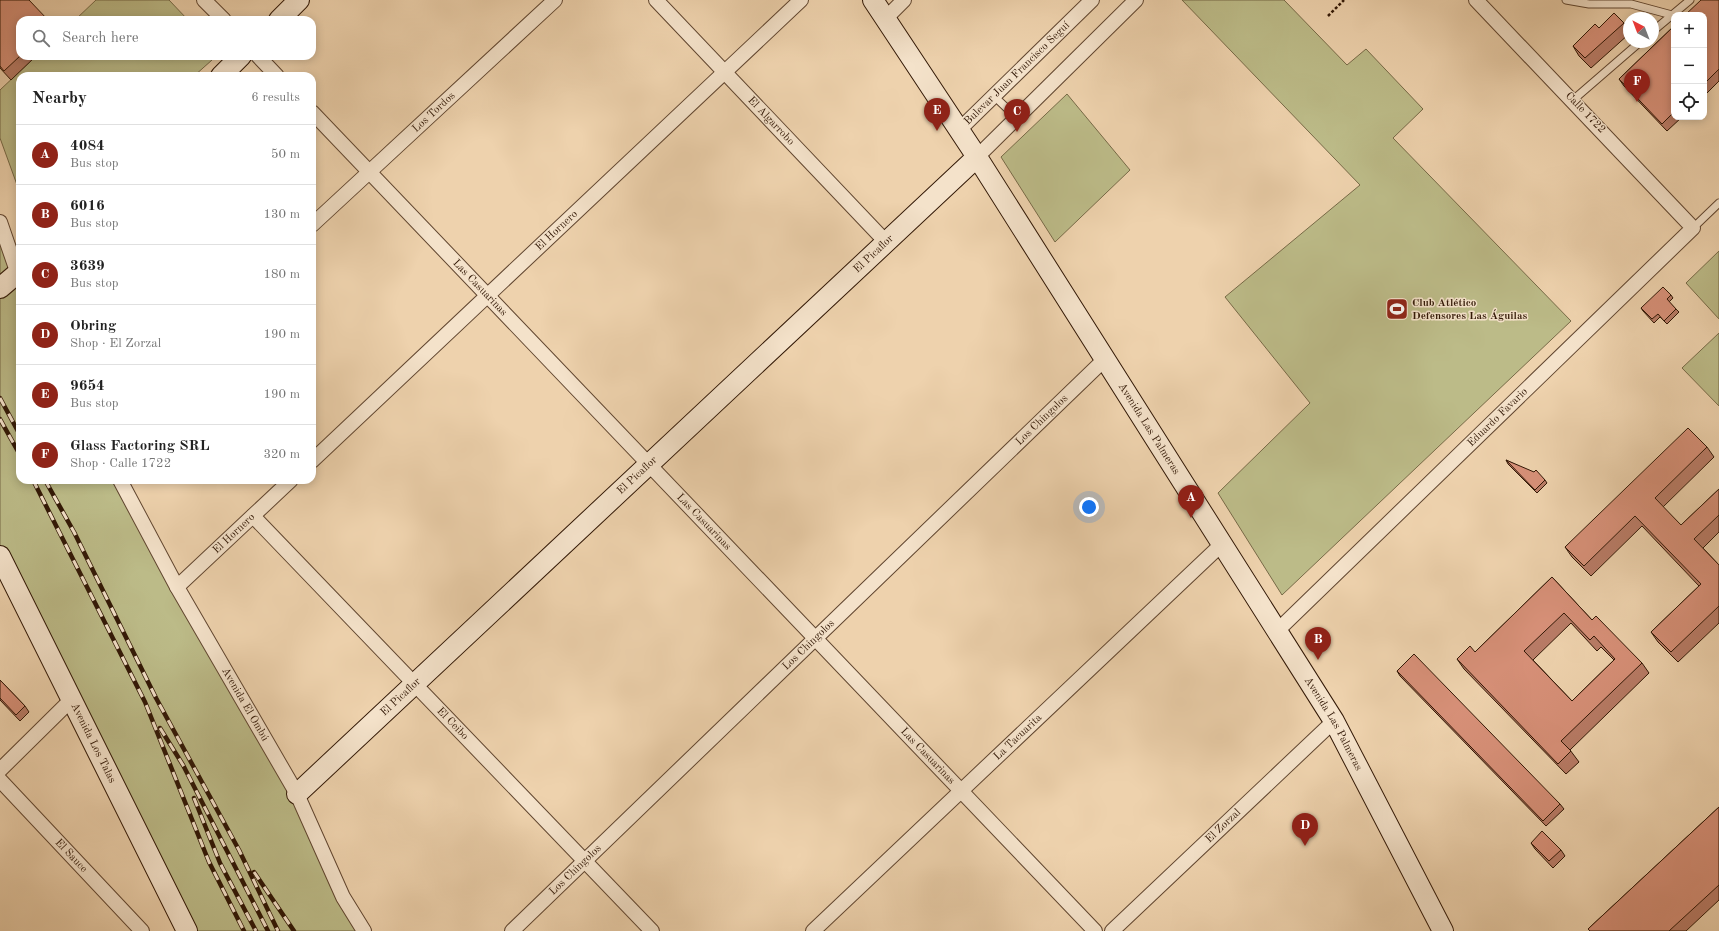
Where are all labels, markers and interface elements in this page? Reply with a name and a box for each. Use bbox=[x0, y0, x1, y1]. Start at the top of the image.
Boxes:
north arrow bbox=[1623, 12, 1659, 48]
map controls bbox=[1671, 12, 1707, 120]
button: + bbox=[1671, 12, 1707, 48]
search box bbox=[16, 16, 316, 60]
street label: Bulevar Juan Francisco Seguí bbox=[962, 19, 1072, 127]
icon: search bbox=[30, 27, 52, 49]
text: Search here bbox=[62, 31, 139, 46]
button: − bbox=[1671, 48, 1707, 84]
pin: F bbox=[1624, 69, 1650, 102]
button: locate bbox=[1671, 84, 1707, 120]
text: Nearby bbox=[32, 90, 87, 107]
street label: Los Tordos bbox=[410, 90, 457, 135]
street label: Calle 1722 bbox=[1563, 90, 1607, 136]
text: 6 results bbox=[251, 91, 300, 104]
street label: El Algarrobo bbox=[746, 95, 796, 147]
pin: E bbox=[924, 98, 950, 131]
pin: C bbox=[1004, 99, 1030, 132]
text: 4084 bbox=[70, 139, 105, 154]
text: A bbox=[40, 148, 50, 161]
text: 50 m bbox=[271, 148, 300, 161]
text: Bus stop bbox=[70, 157, 119, 170]
text: 6016 bbox=[70, 199, 105, 214]
text: B bbox=[40, 208, 50, 221]
text: 130 m bbox=[263, 208, 300, 221]
street label: El Hornero bbox=[533, 208, 580, 253]
text: Bus stop bbox=[70, 217, 119, 230]
street label: El Picaflor bbox=[851, 232, 896, 275]
street label: Las Casuarinas bbox=[451, 257, 509, 318]
text: 3639 bbox=[70, 259, 105, 274]
text: C bbox=[41, 268, 49, 281]
text: 180 m bbox=[263, 268, 300, 281]
text: Bus stop bbox=[70, 277, 119, 290]
sports icon: Club Atlético Defensores Las Águilas bbox=[1384, 296, 1410, 322]
place label: Club Atlético Defensores Las Águilas bbox=[1412, 298, 1527, 322]
text: Obring bbox=[70, 319, 116, 334]
text: D bbox=[40, 328, 50, 341]
text: 190 m bbox=[263, 328, 300, 341]
text: Shop · El Zorzal bbox=[70, 337, 161, 350]
text: 9654 bbox=[70, 379, 105, 394]
street label: Avenida Las Palmeras bbox=[1116, 381, 1182, 477]
street label: Eduardo Favario bbox=[1465, 386, 1530, 449]
text: E bbox=[41, 388, 49, 401]
text: 190 m bbox=[263, 388, 300, 401]
street label: Los Chingolos bbox=[1014, 392, 1070, 447]
text: Bus stop bbox=[70, 397, 119, 410]
text: Glass Factoring SRL bbox=[70, 439, 209, 454]
text: F bbox=[41, 448, 49, 461]
text: 320 m bbox=[263, 448, 300, 461]
street label: El Picaflor bbox=[615, 454, 660, 497]
text: Shop · Calle 1722 bbox=[70, 457, 171, 470]
pin: A bbox=[1178, 485, 1204, 518]
street label: Las Casuarinas bbox=[675, 492, 733, 552]
your location bbox=[1079, 497, 1099, 517]
street label: El Hornero bbox=[211, 511, 257, 556]
street label: Los Chingolos bbox=[780, 617, 837, 672]
pin: B bbox=[1305, 627, 1331, 660]
street label: Avenida El Ombú bbox=[220, 666, 271, 743]
street label: El Picaflor bbox=[379, 675, 423, 718]
street label: Avenida Las Palmeras bbox=[1302, 675, 1364, 773]
street label: Avenida Los Talas bbox=[69, 701, 118, 785]
street label: El Ceibo bbox=[435, 705, 471, 742]
street label: La Tacuarita bbox=[992, 712, 1044, 762]
street label: Las Casuarinas bbox=[898, 726, 957, 786]
street label: El Zorzal bbox=[1203, 807, 1243, 845]
pin: D bbox=[1292, 813, 1318, 846]
street label: El Sauce bbox=[53, 837, 90, 875]
street label: Los Chingolos bbox=[547, 842, 604, 897]

